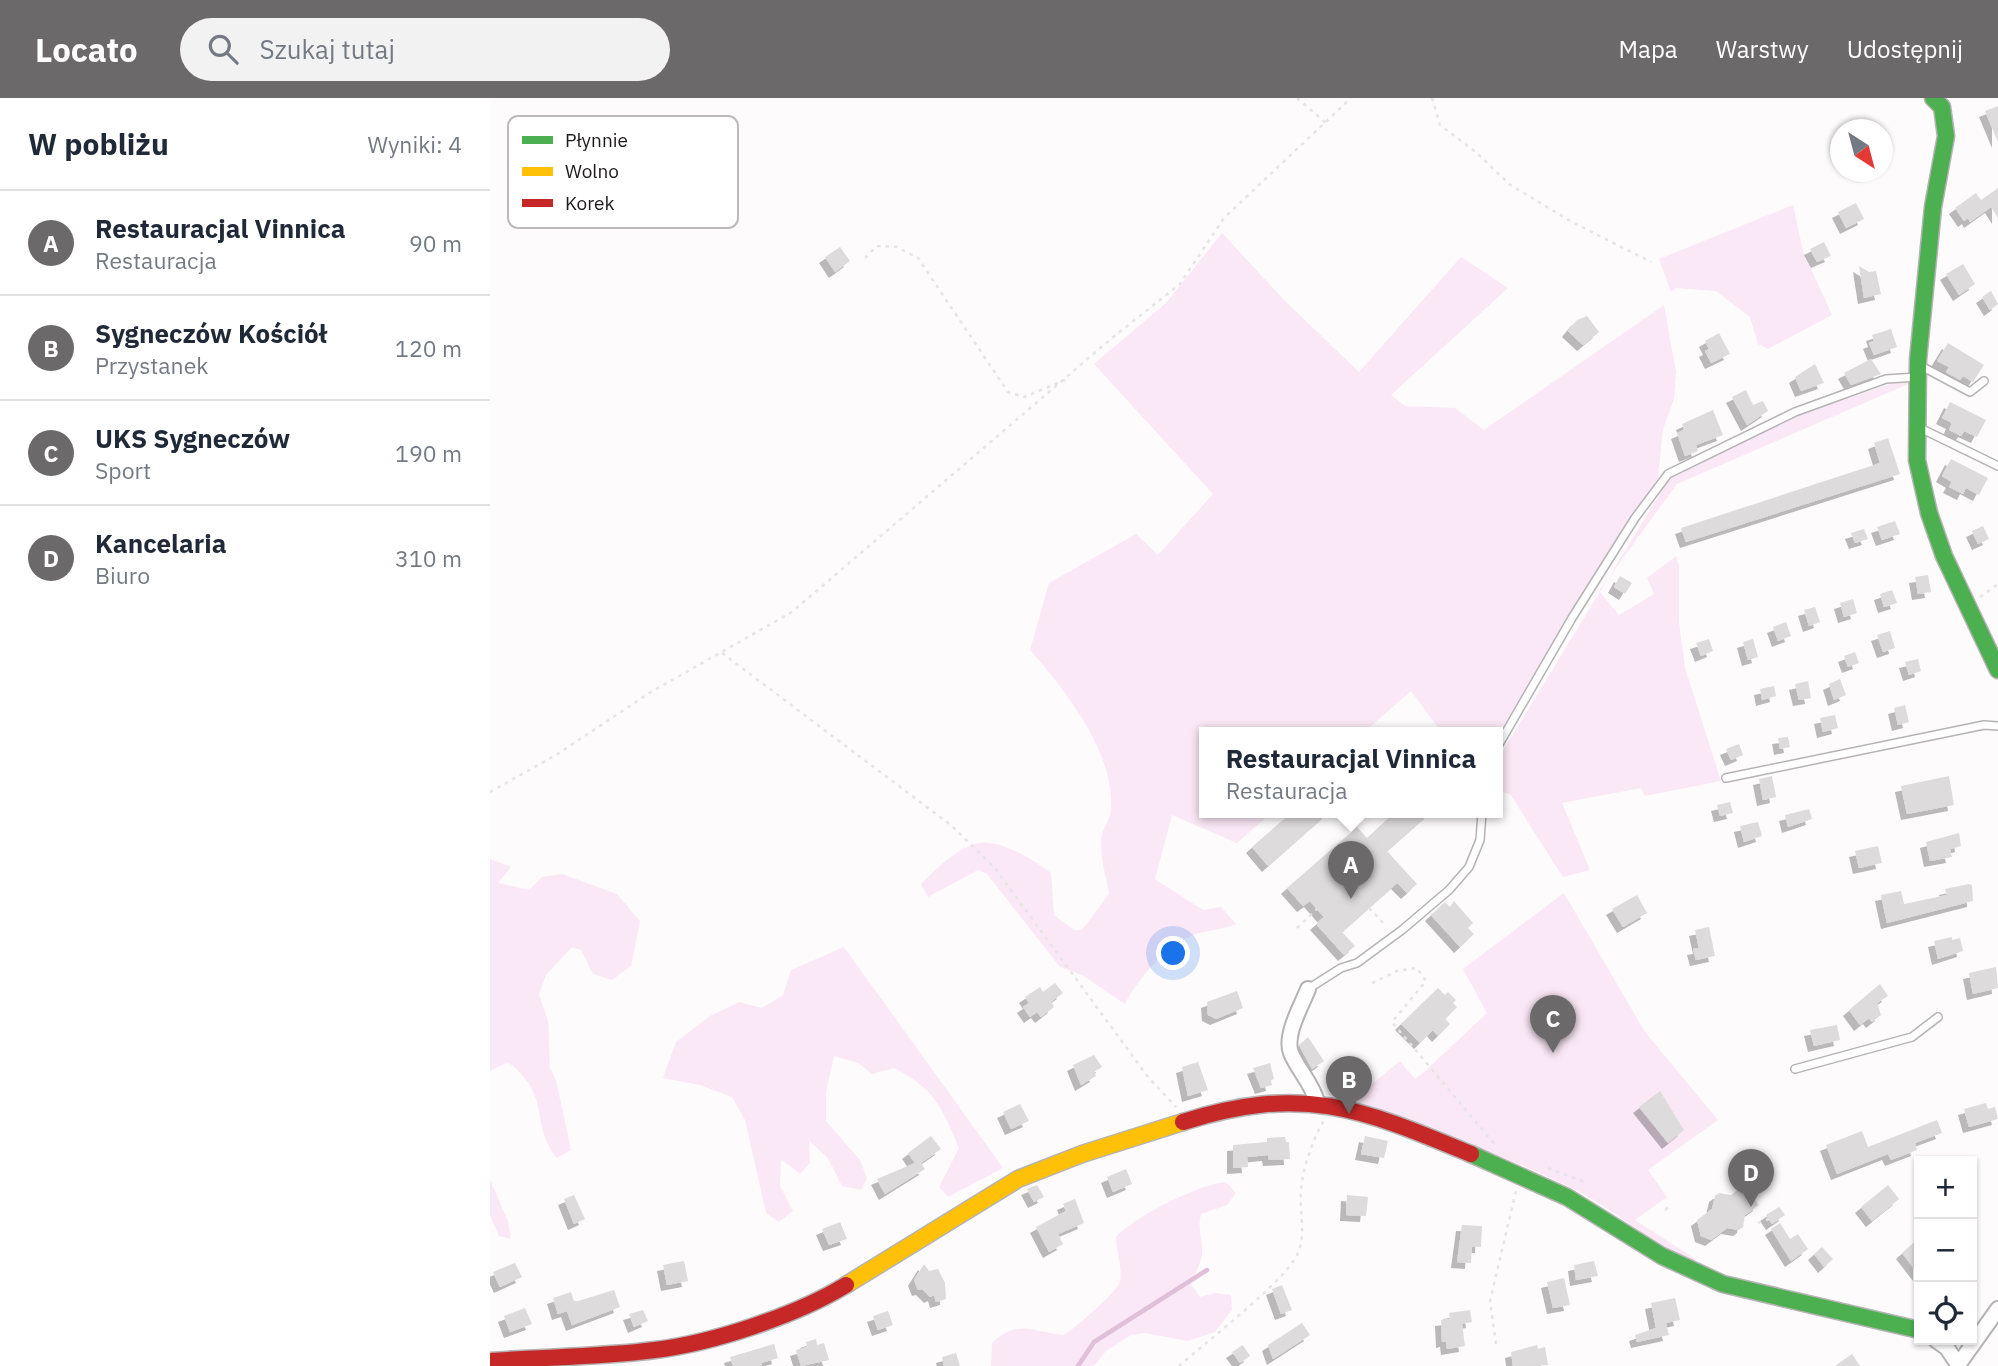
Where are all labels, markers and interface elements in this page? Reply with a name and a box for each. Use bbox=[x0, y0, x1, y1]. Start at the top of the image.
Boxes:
search box bbox=[180, 18, 670, 81]
text: Locato bbox=[35, 28, 138, 71]
icon: search bbox=[204, 30, 242, 68]
text: Szukaj tutaj bbox=[260, 32, 395, 66]
text: Mapa bbox=[1619, 33, 1678, 65]
text: Warstwy bbox=[1716, 33, 1809, 65]
text: Udostępnij bbox=[1847, 33, 1963, 65]
legend bbox=[508, 116, 738, 228]
north arrow bbox=[1830, 119, 1893, 182]
text: W pobliżu bbox=[28, 124, 169, 163]
text: Płynnie bbox=[565, 128, 628, 152]
text: Wyniki: 4 bbox=[367, 129, 462, 159]
text: Wolno bbox=[565, 159, 619, 183]
text: Korek bbox=[565, 191, 615, 215]
text: Restauracjal Vinnica bbox=[95, 211, 346, 245]
text: A bbox=[43, 228, 59, 258]
text: 90 m bbox=[409, 228, 462, 258]
text: Restauracja bbox=[95, 245, 217, 275]
text: Sygneczów Kościół bbox=[95, 316, 327, 350]
text: B bbox=[43, 333, 59, 363]
text: 120 m bbox=[395, 333, 462, 363]
text: Przystanek bbox=[95, 350, 208, 380]
text: UKS Sygneczów bbox=[95, 421, 290, 455]
text: C bbox=[44, 438, 58, 468]
text: 190 m bbox=[395, 438, 462, 468]
text: Sport bbox=[95, 455, 151, 485]
text: Kancelaria bbox=[95, 526, 226, 560]
text: D bbox=[43, 543, 59, 573]
text: 310 m bbox=[395, 543, 462, 573]
text: Biuro bbox=[95, 560, 150, 590]
popup bbox=[1199, 727, 1503, 818]
text: Restauracjal Vinnica bbox=[1226, 741, 1476, 775]
text: Restauracja bbox=[1226, 775, 1347, 805]
pin: A bbox=[1328, 841, 1374, 899]
your location bbox=[1156, 936, 1190, 970]
pin: C bbox=[1530, 995, 1576, 1053]
pin: B bbox=[1326, 1056, 1372, 1114]
pin: D bbox=[1728, 1149, 1774, 1207]
map controls bbox=[1914, 1156, 1977, 1345]
button: + bbox=[1914, 1156, 1977, 1219]
button: − bbox=[1914, 1219, 1977, 1282]
button: locate bbox=[1914, 1282, 1977, 1345]

